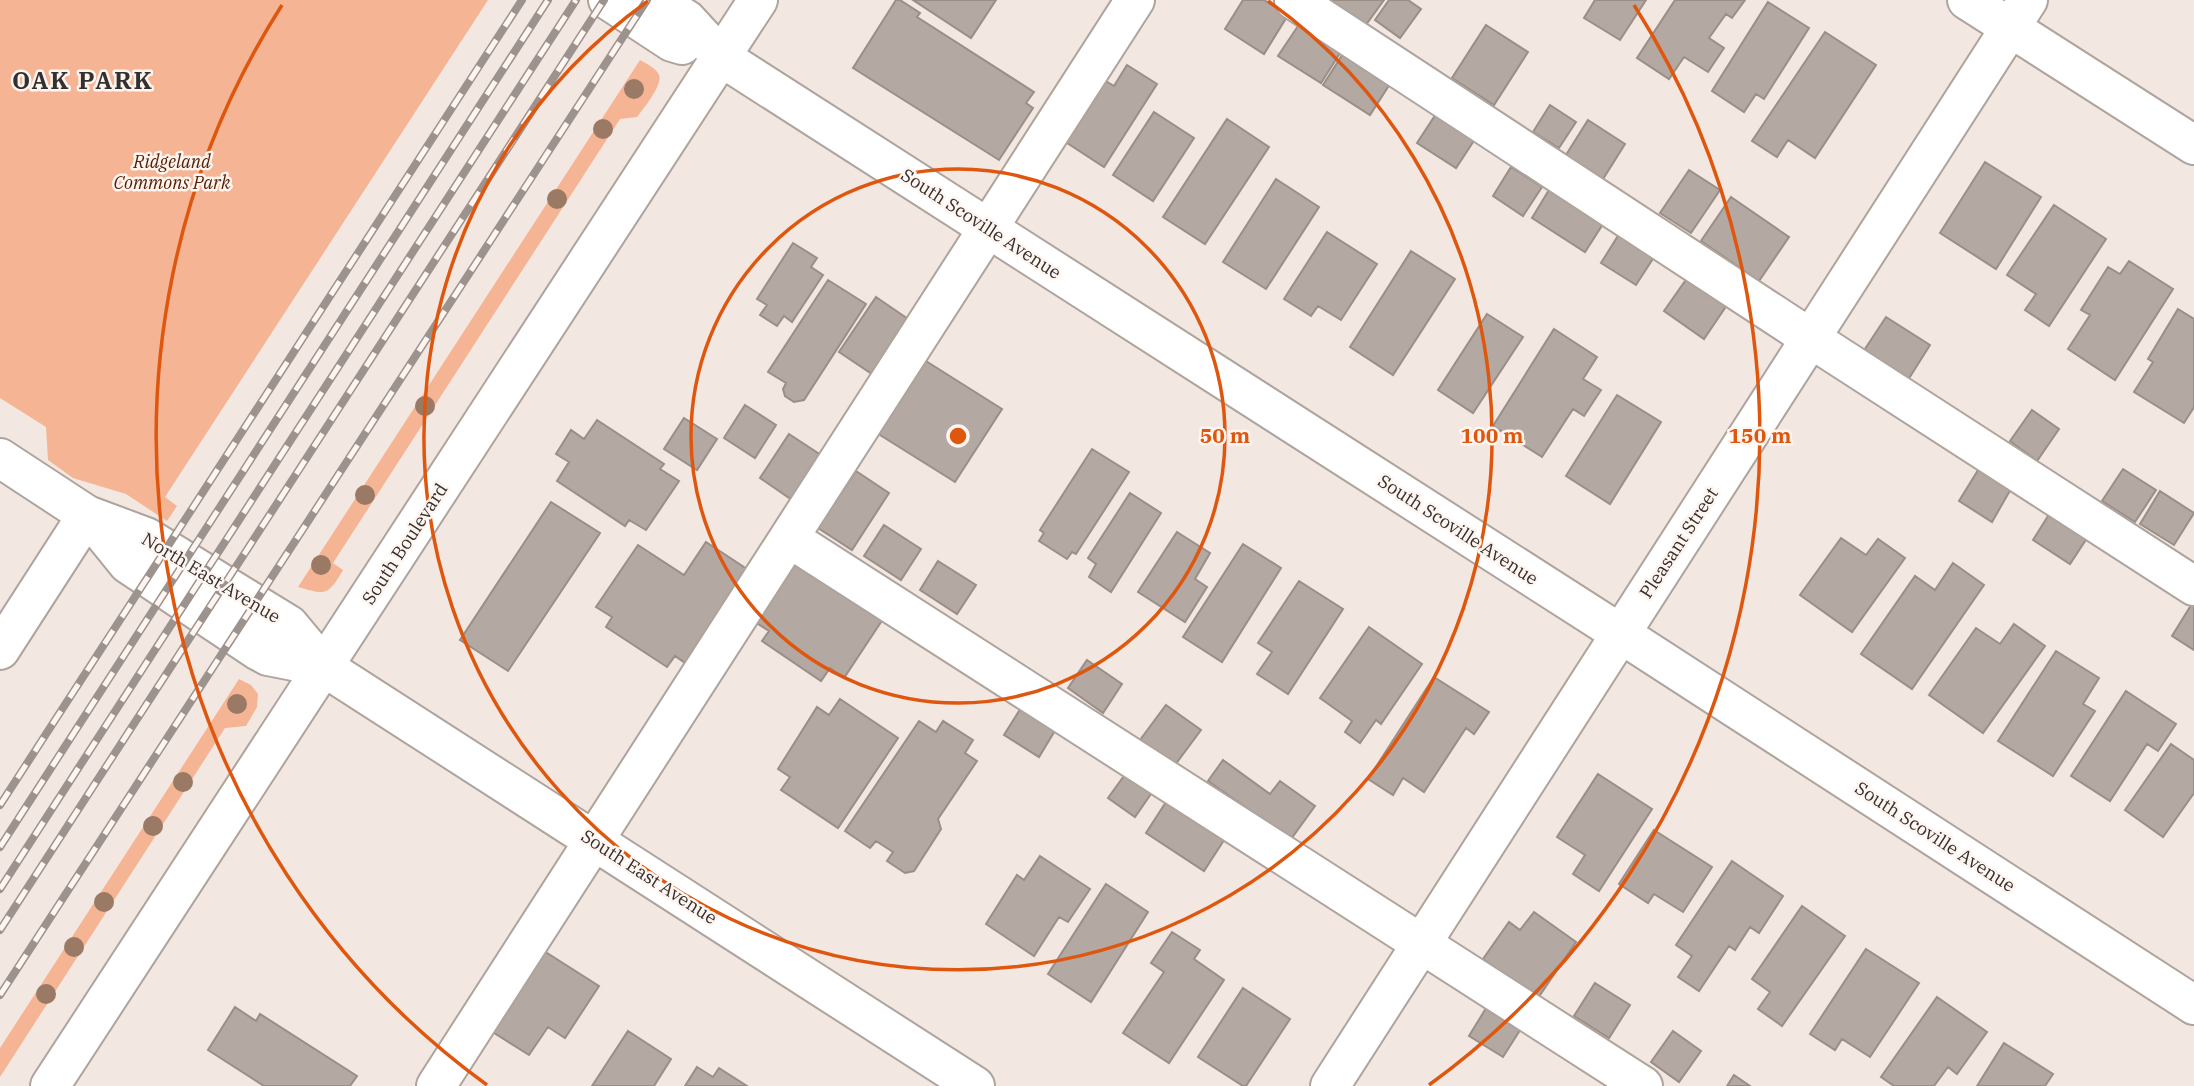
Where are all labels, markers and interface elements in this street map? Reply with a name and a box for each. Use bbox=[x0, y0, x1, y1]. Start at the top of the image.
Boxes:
district label: OAK PARK bbox=[12, 64, 154, 96]
park label: Ridgeland Commons Park bbox=[114, 150, 231, 194]
street label: South Scoville Avenue bbox=[897, 163, 1066, 284]
text: 50 m bbox=[1200, 421, 1250, 449]
text: 100 m bbox=[1460, 421, 1524, 449]
text: 150 m bbox=[1728, 421, 1792, 449]
centre of rings bbox=[946, 424, 970, 448]
street label: South Scoville Avenue bbox=[1374, 469, 1543, 590]
street label: South Boulevard bbox=[357, 479, 452, 609]
street label: Pleasant Street bbox=[1634, 483, 1723, 602]
street label: North East Avenue bbox=[138, 527, 285, 628]
street label: South Scoville Avenue bbox=[1851, 776, 2020, 897]
street label: South East Avenue bbox=[577, 824, 722, 929]

